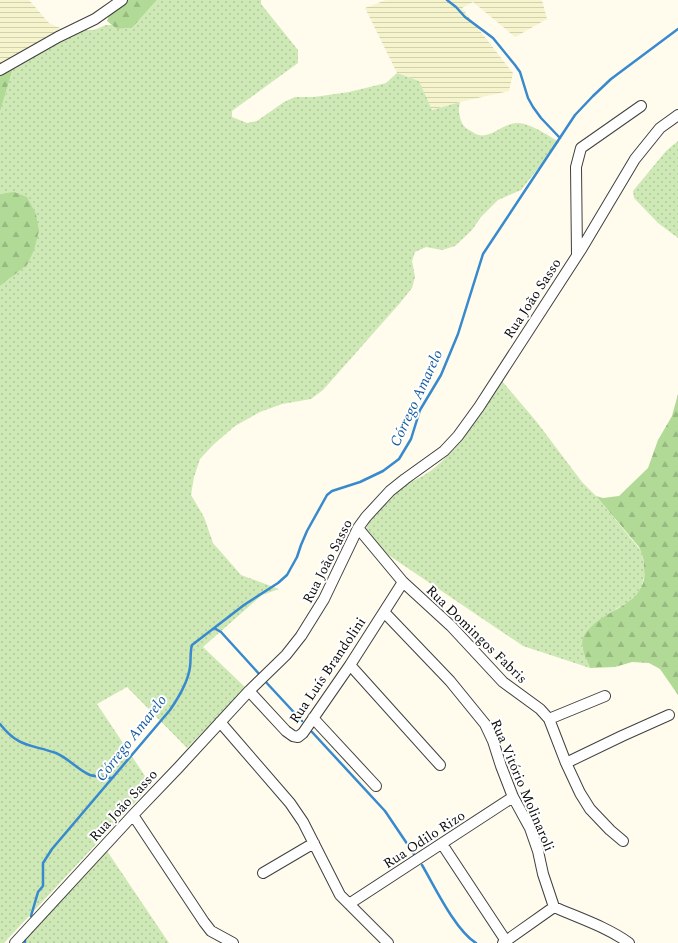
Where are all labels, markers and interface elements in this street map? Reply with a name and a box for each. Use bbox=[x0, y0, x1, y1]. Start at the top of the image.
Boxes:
street label: Rua João Sasso bbox=[498, 254, 566, 343]
water label: Córrego Amarelo bbox=[384, 346, 449, 451]
street label: Rua João Sasso bbox=[297, 515, 358, 607]
street label: Rua Domingos Fabris bbox=[421, 580, 532, 688]
street label: Rua Luís Brandolini bbox=[284, 613, 371, 728]
water label: Córrego Amarelo bbox=[90, 690, 173, 787]
street label: Rua Vitório Molinaroli bbox=[485, 716, 560, 855]
street label: Rua João Sasso bbox=[84, 764, 163, 846]
street label: Rua Odilo Rizo bbox=[379, 805, 469, 874]

